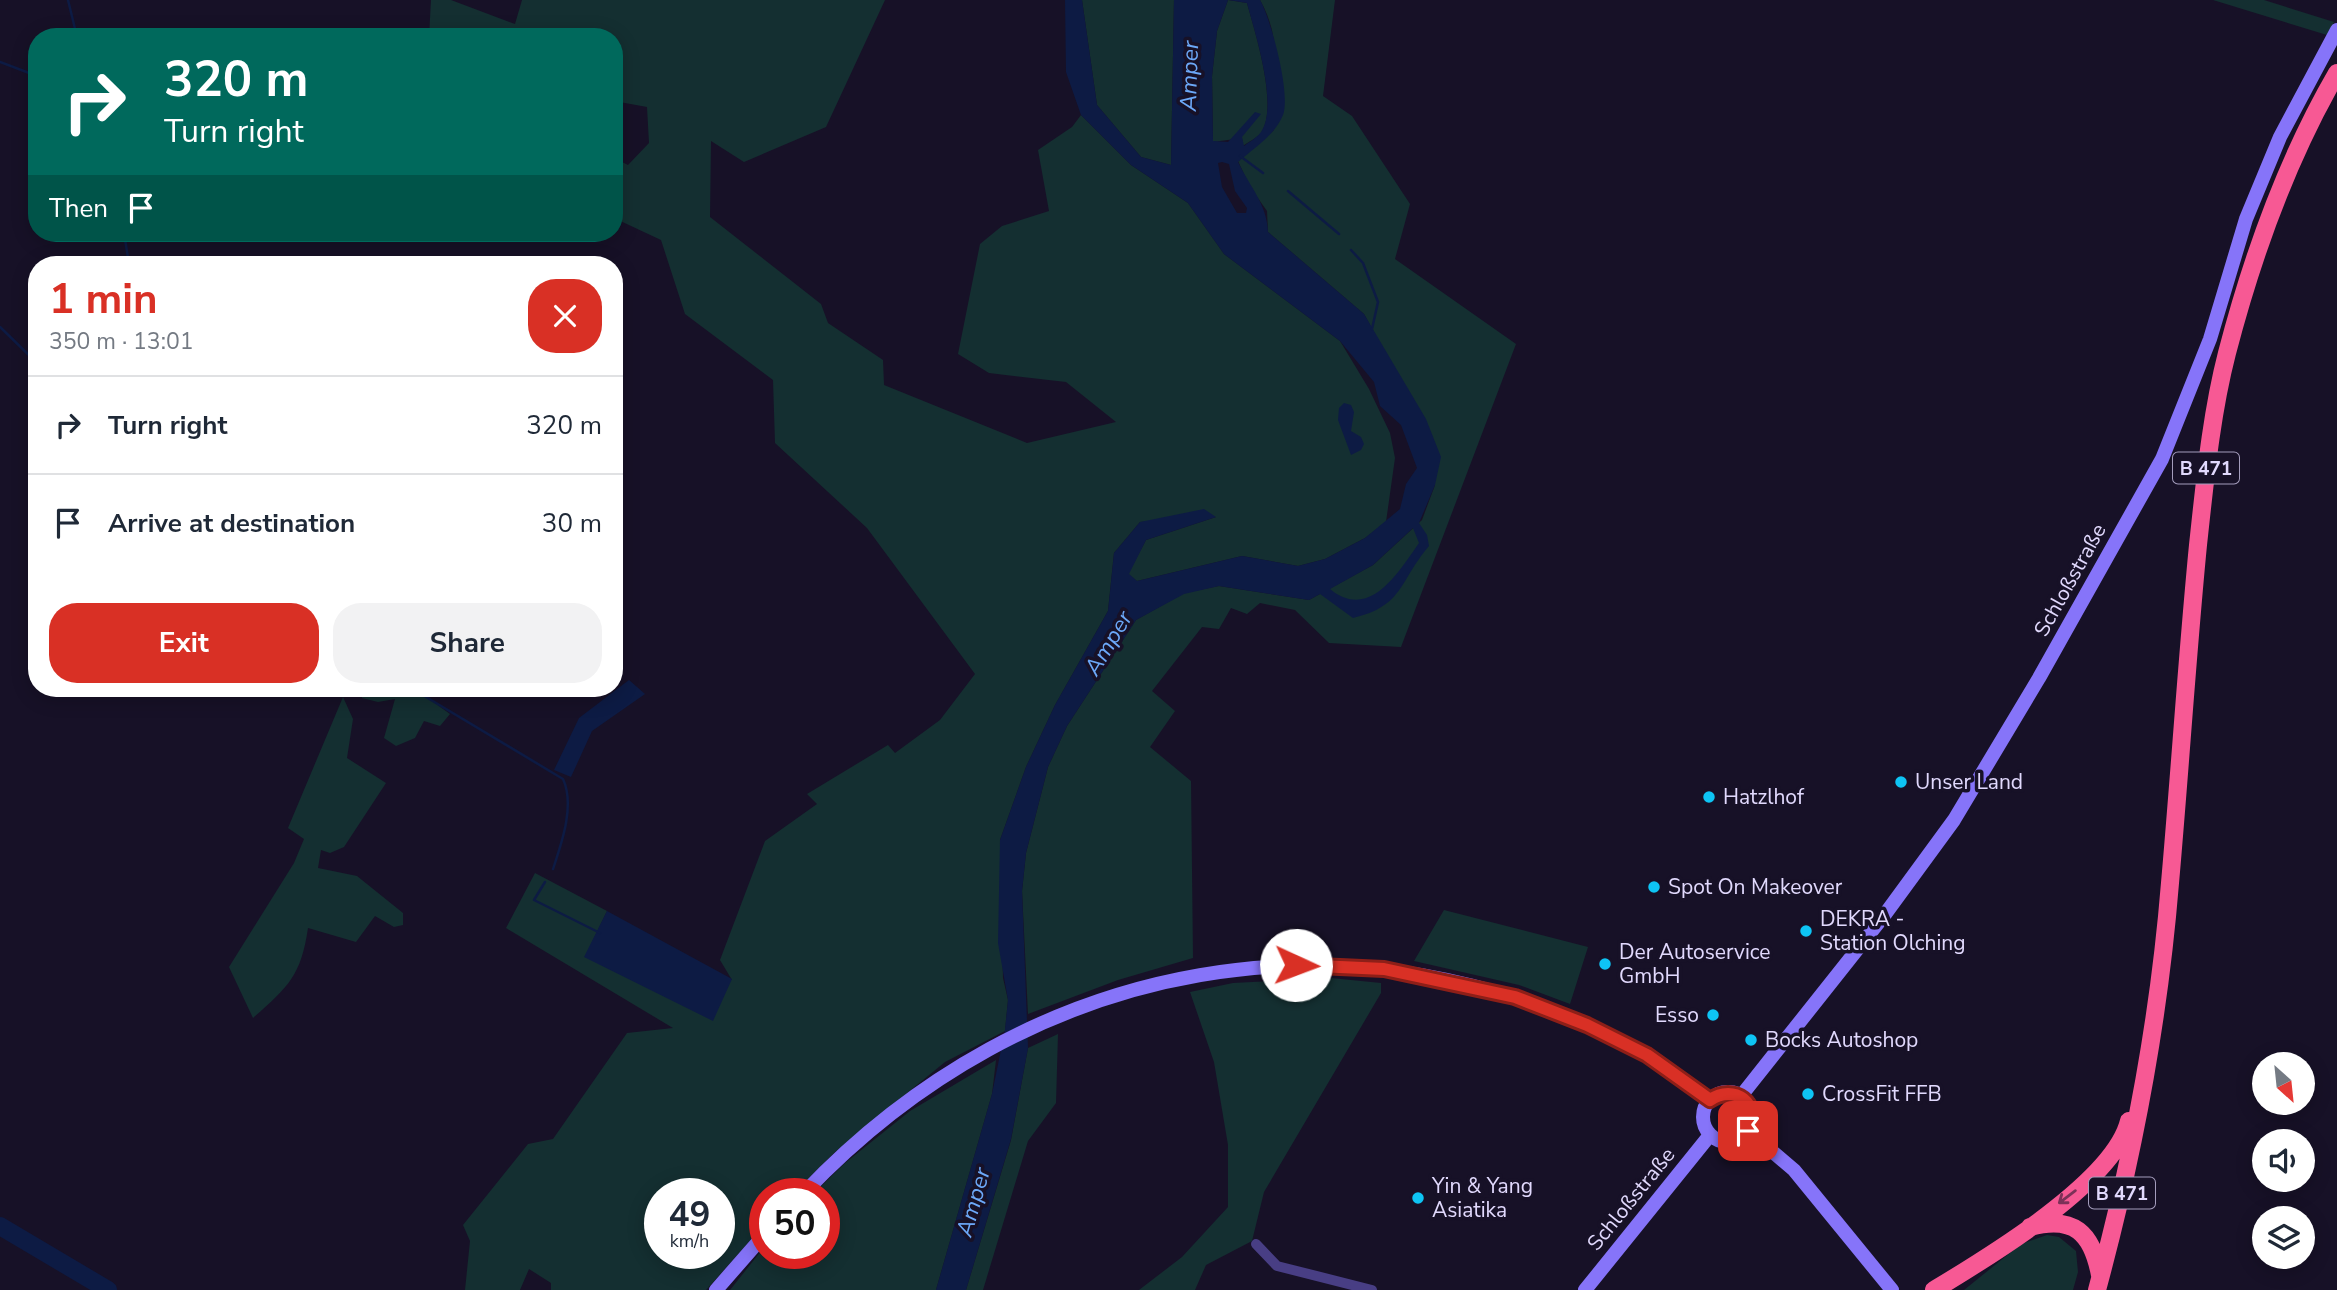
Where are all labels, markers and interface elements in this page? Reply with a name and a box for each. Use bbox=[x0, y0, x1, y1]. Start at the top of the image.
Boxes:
water label: Amper bbox=[1173, 40, 1206, 113]
text: 320 m bbox=[164, 46, 308, 113]
icon: right bbox=[49, 56, 140, 147]
text: Turn right bbox=[164, 110, 304, 153]
icon: arrive bbox=[122, 189, 160, 227]
text: Then bbox=[49, 191, 108, 226]
text: 1 min bbox=[49, 271, 158, 328]
button: close bbox=[528, 279, 602, 353]
text: 350 m · 13:01 bbox=[49, 326, 194, 357]
icon: right bbox=[49, 406, 87, 444]
text: Turn right bbox=[108, 408, 227, 443]
text: 320 m bbox=[526, 408, 602, 443]
road number: B 471 bbox=[2173, 453, 2239, 484]
icon: arrive bbox=[49, 504, 87, 542]
text: Arrive at destination bbox=[108, 506, 355, 541]
text: 30 m bbox=[542, 506, 602, 541]
street label: Schloßstraße bbox=[2027, 519, 2113, 641]
button: Exit bbox=[49, 603, 319, 683]
button: Share bbox=[333, 603, 602, 683]
water label: Amper bbox=[1077, 604, 1140, 682]
place label: Unser Land bbox=[1915, 768, 2023, 796]
marker: Unser Land bbox=[1893, 774, 1909, 790]
place label: Hatzlhof bbox=[1723, 783, 1805, 811]
marker: Hatzlhof bbox=[1701, 789, 1717, 805]
place label: Spot On Makeover bbox=[1668, 873, 1843, 901]
marker: Spot On Makeover bbox=[1646, 879, 1662, 895]
place label: DEKRA - Station Olching bbox=[1820, 905, 1966, 957]
marker: DEKRA - Station Olching bbox=[1798, 923, 1814, 939]
position arrow bbox=[1259, 928, 1333, 1002]
place label: Der Autoservice GmbH bbox=[1619, 938, 1770, 990]
marker: Der Autoservice GmbH bbox=[1597, 956, 1613, 972]
place label: Esso bbox=[1655, 1001, 1699, 1029]
marker: Esso bbox=[1705, 1007, 1721, 1023]
place label: Bocks Autoshop bbox=[1765, 1026, 1918, 1054]
marker: Bocks Autoshop bbox=[1743, 1032, 1759, 1048]
north arrow bbox=[2252, 1052, 2315, 1115]
map controls bbox=[2252, 1052, 2315, 1269]
place label: CrossFit FFB bbox=[1822, 1080, 1942, 1108]
marker: CrossFit FFB bbox=[1800, 1086, 1816, 1102]
pin bbox=[1718, 1101, 1778, 1161]
icon: arrive bbox=[1729, 1112, 1767, 1150]
button: sound bbox=[2252, 1129, 2315, 1192]
street label: Schloßstraße bbox=[1581, 1142, 1681, 1256]
water label: Amper bbox=[949, 1163, 998, 1241]
place label: Yin & Yang Asiatika bbox=[1431, 1172, 1533, 1224]
road number: B 471 bbox=[2089, 1177, 2155, 1208]
speed limit sign: 50 bbox=[749, 1178, 840, 1269]
one-way arrow bbox=[2059, 1189, 2077, 1204]
marker: Yin & Yang Asiatika bbox=[1410, 1190, 1426, 1206]
text: 49 bbox=[668, 1191, 711, 1238]
button: layers bbox=[2252, 1206, 2315, 1269]
text: km/h bbox=[670, 1229, 709, 1253]

